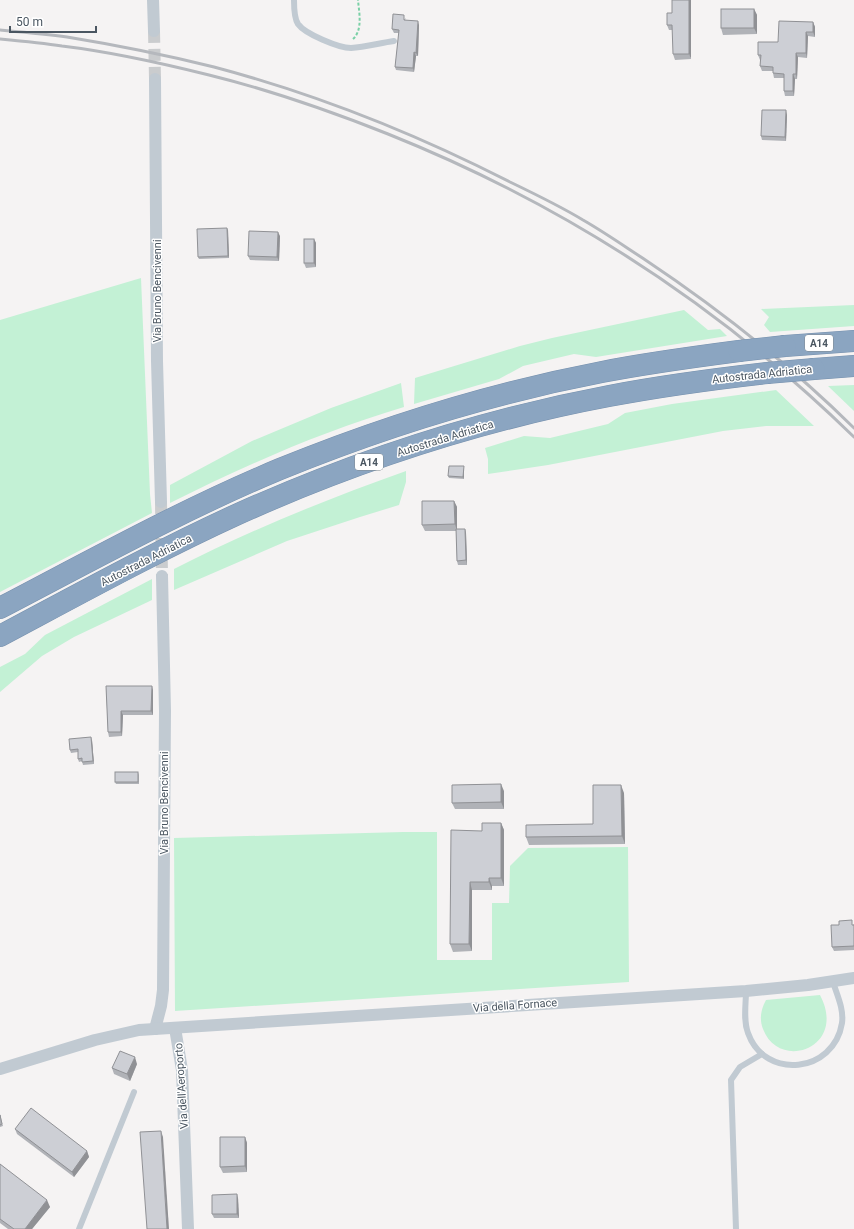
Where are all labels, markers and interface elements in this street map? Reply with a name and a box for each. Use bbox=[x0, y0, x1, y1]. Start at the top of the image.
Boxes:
scale bar bbox=[10, 8, 96, 34]
text: 50 m bbox=[16, 15, 43, 29]
street label: Via Bruno Bencivenni bbox=[151, 239, 164, 343]
road number: A14 bbox=[805, 335, 833, 351]
street label: Autostrada Adriatica bbox=[711, 363, 813, 386]
street label: Autostrada Adriatica bbox=[395, 418, 495, 459]
road number: A14 bbox=[355, 454, 383, 470]
street label: Autostrada Adriatica bbox=[99, 532, 194, 589]
street label: Via Bruno Bencivenni bbox=[158, 751, 171, 855]
street label: Via della Fornace bbox=[473, 996, 558, 1015]
street label: Via dell'Aeroporto bbox=[172, 1043, 191, 1129]

